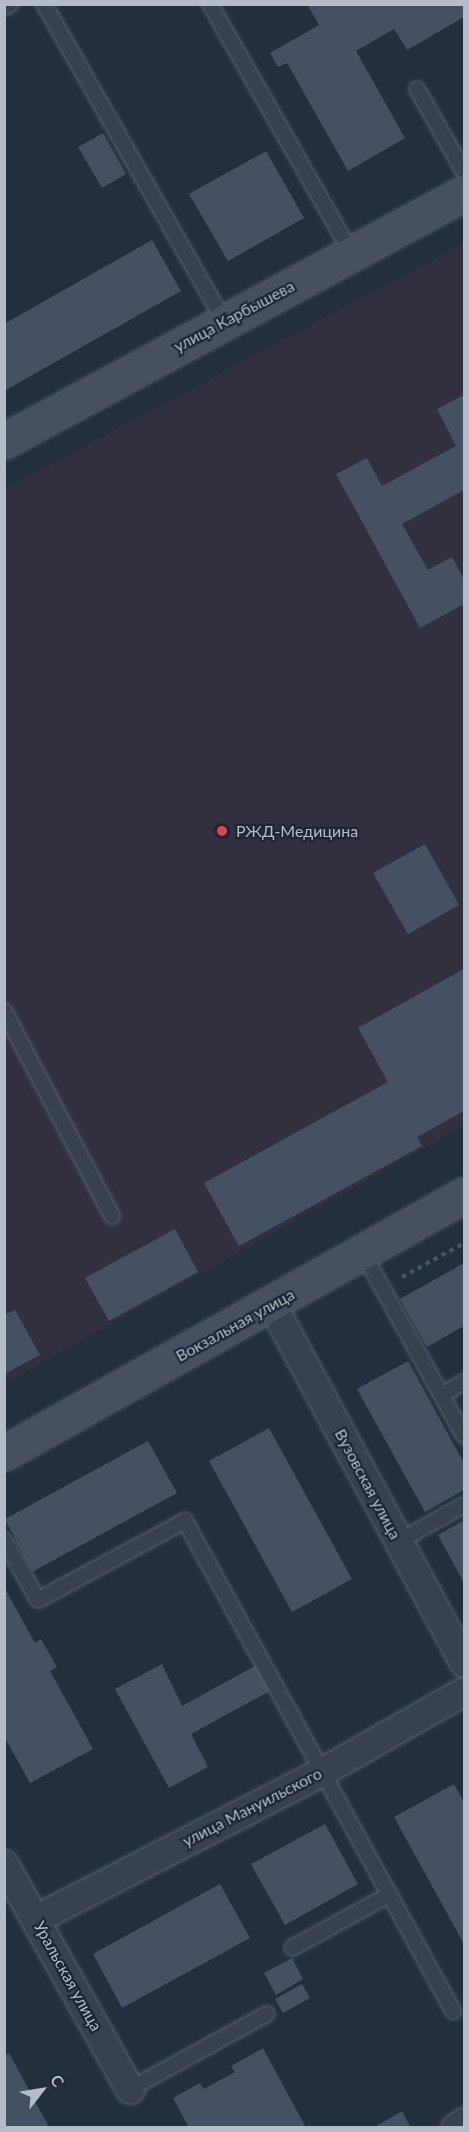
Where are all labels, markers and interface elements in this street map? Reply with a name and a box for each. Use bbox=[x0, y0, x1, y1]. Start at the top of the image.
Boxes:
street label: улица Карбышева bbox=[170, 276, 298, 356]
place label: РЖД-Медицина bbox=[236, 821, 358, 841]
marker: РЖД-Медицина bbox=[213, 822, 231, 840]
street label: Вокзальная улица bbox=[172, 1285, 298, 1365]
street label: Вузовская улица bbox=[331, 1426, 405, 1542]
street label: улица Мануильского bbox=[179, 1764, 325, 1850]
street label: Уральская улица bbox=[30, 1918, 106, 2034]
north arrow bbox=[12, 2060, 72, 2120]
text: С bbox=[47, 2071, 69, 2090]

